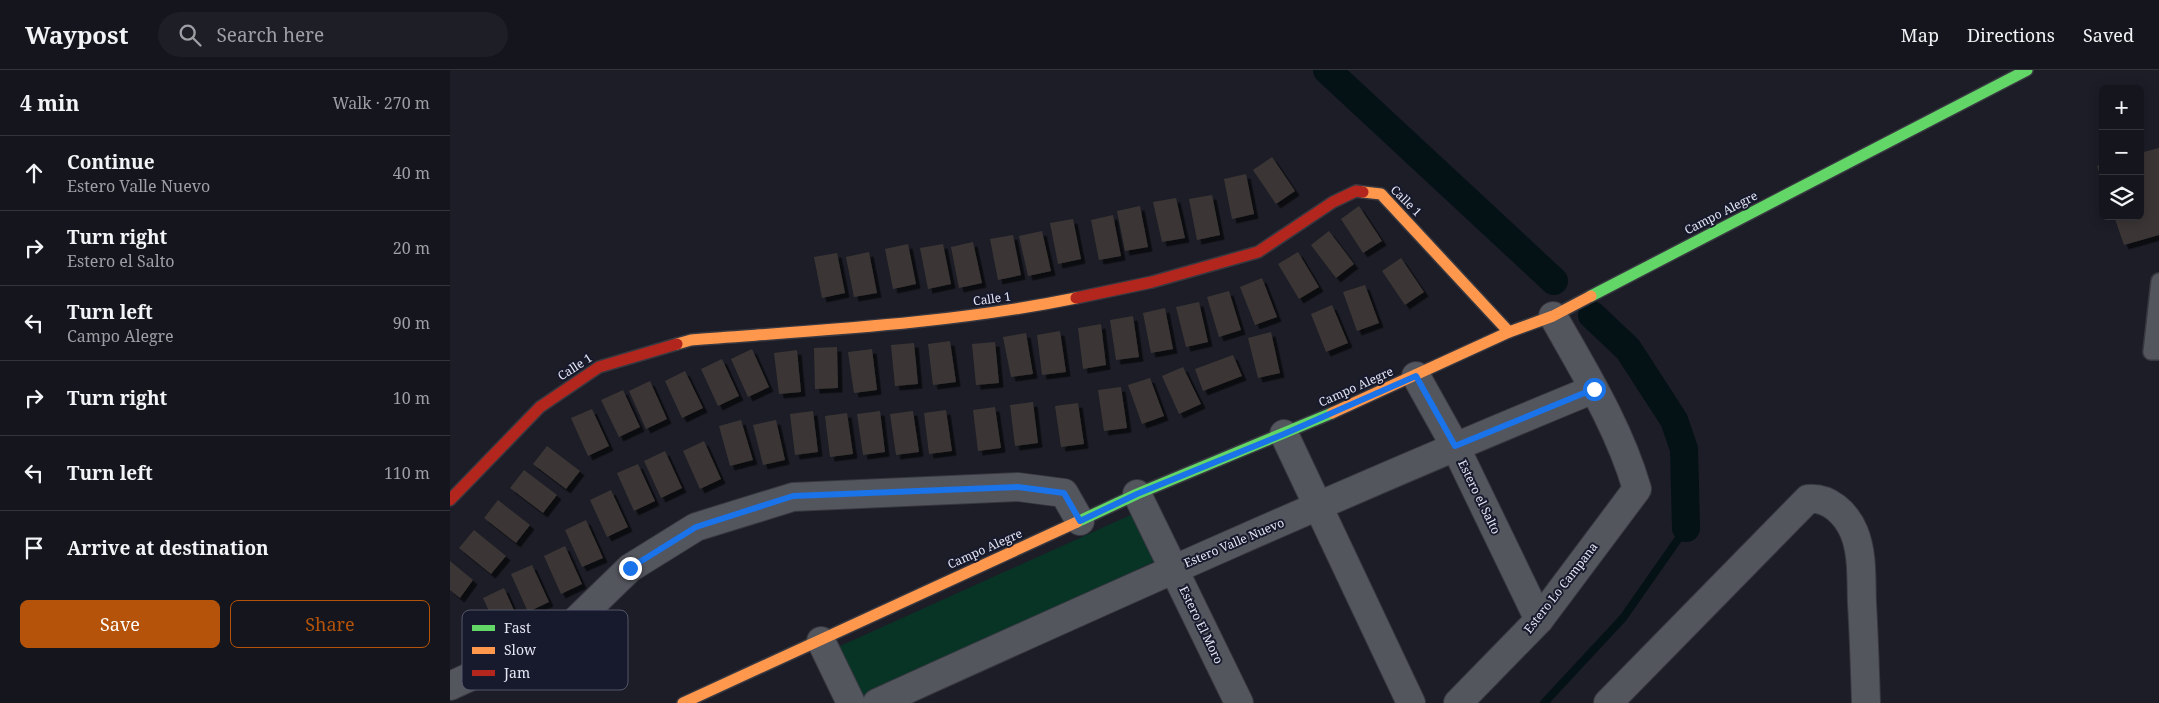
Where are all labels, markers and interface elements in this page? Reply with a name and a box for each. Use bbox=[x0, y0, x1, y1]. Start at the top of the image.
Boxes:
search box bbox=[158, 12, 508, 57]
text: Waypost bbox=[25, 18, 128, 51]
icon: search bbox=[176, 21, 204, 49]
text: Search here bbox=[216, 22, 324, 48]
text: Map bbox=[1901, 23, 1939, 47]
text: Directions bbox=[1967, 23, 2055, 47]
text: Saved bbox=[2083, 23, 2134, 47]
map controls bbox=[2099, 85, 2144, 220]
button: + bbox=[2099, 85, 2144, 130]
text: 4 min bbox=[20, 89, 79, 117]
text: Walk · 270 m bbox=[333, 92, 430, 114]
button: − bbox=[2099, 130, 2144, 175]
text: Continue bbox=[67, 149, 155, 175]
icon: ahead bbox=[20, 159, 48, 187]
text: 40 m bbox=[393, 162, 430, 184]
text: Estero Valle Nuevo bbox=[67, 175, 210, 197]
button: layers bbox=[2099, 175, 2144, 220]
street label: Calle 1 bbox=[1387, 181, 1426, 220]
street label: Campo Alegre bbox=[1681, 187, 1760, 238]
text: Turn right bbox=[67, 224, 167, 250]
icon: right bbox=[20, 234, 48, 262]
text: 20 m bbox=[393, 237, 430, 259]
text: Estero el Salto bbox=[67, 250, 175, 272]
street label: Calle 1 bbox=[972, 287, 1012, 310]
text: Turn left bbox=[67, 299, 153, 325]
icon: left bbox=[20, 309, 48, 337]
text: 90 m bbox=[393, 312, 430, 334]
text: Campo Alegre bbox=[67, 325, 174, 347]
street label: Calle 1 bbox=[554, 349, 595, 384]
street label: Campo Alegre bbox=[1316, 363, 1396, 411]
route start bbox=[1583, 378, 1606, 401]
icon: right bbox=[20, 384, 48, 412]
text: Turn right bbox=[67, 385, 167, 411]
text: 10 m bbox=[393, 387, 430, 409]
street label: Estero el Salto bbox=[1454, 457, 1505, 537]
icon: left bbox=[20, 459, 48, 487]
text: Turn left bbox=[67, 460, 153, 486]
text: 110 m bbox=[384, 462, 430, 484]
street label: Estero Valle Nuevo bbox=[1181, 514, 1287, 571]
street label: Campo Alegre bbox=[945, 525, 1025, 573]
icon: arrive bbox=[20, 534, 48, 562]
text: Arrive at destination bbox=[67, 535, 269, 561]
street label: Estero Lo Campana bbox=[1520, 539, 1602, 637]
route end bbox=[619, 557, 642, 580]
street label: Estero El Moro bbox=[1175, 583, 1228, 666]
button: Save bbox=[20, 600, 220, 648]
button: Share bbox=[230, 600, 430, 648]
legend bbox=[462, 610, 628, 690]
text: Fast bbox=[504, 618, 531, 637]
text: Slow bbox=[504, 640, 537, 659]
text: Jam bbox=[503, 663, 530, 682]

